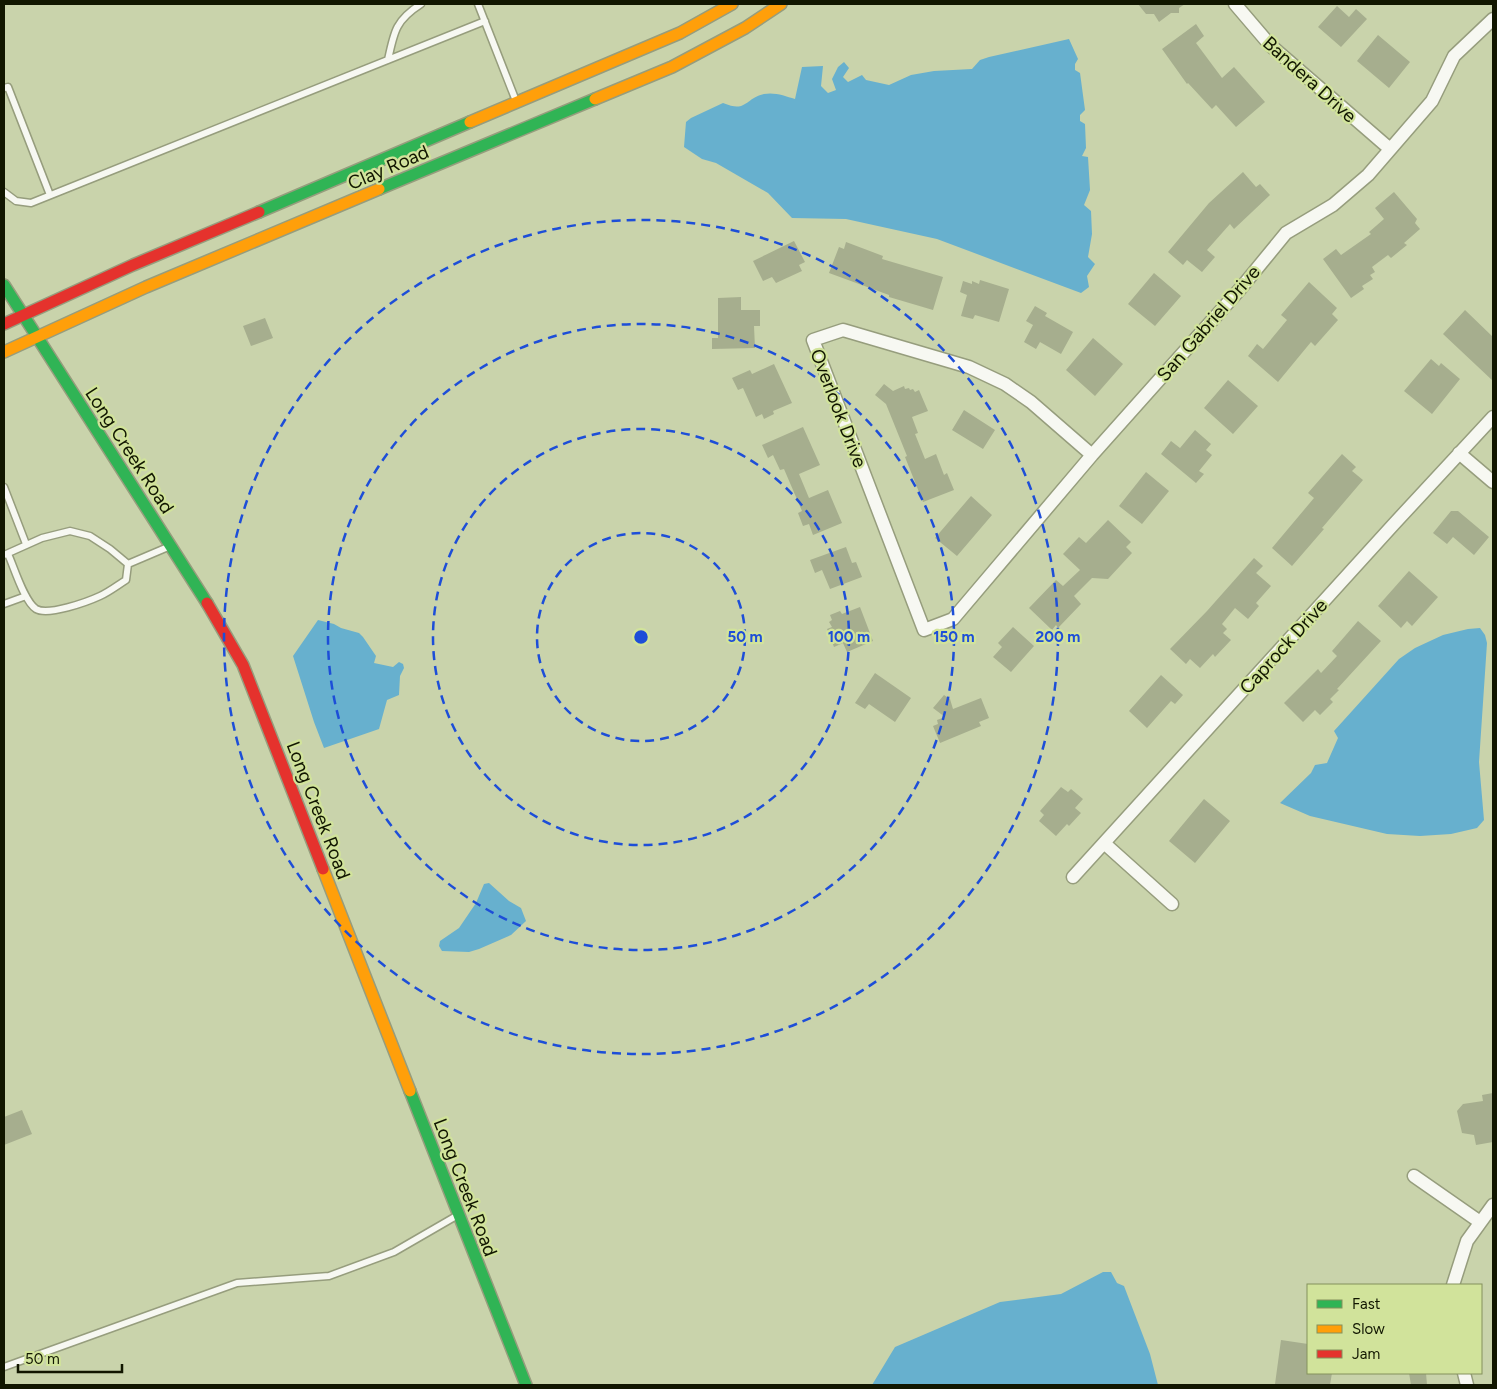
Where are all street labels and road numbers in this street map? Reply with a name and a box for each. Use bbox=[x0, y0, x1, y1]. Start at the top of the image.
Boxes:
street label: Bandera Drive bbox=[1258, 31, 1361, 127]
street label: Clay Road bbox=[344, 140, 432, 195]
street label: San Gabriel Drive bbox=[1152, 261, 1265, 386]
street label: Overlook Drive bbox=[805, 346, 872, 471]
street label: Long Creek Road bbox=[80, 383, 179, 518]
street label: Caprock Drive bbox=[1235, 594, 1332, 699]
street label: Long Creek Road bbox=[282, 738, 355, 882]
street label: Long Creek Road bbox=[429, 1115, 502, 1259]

